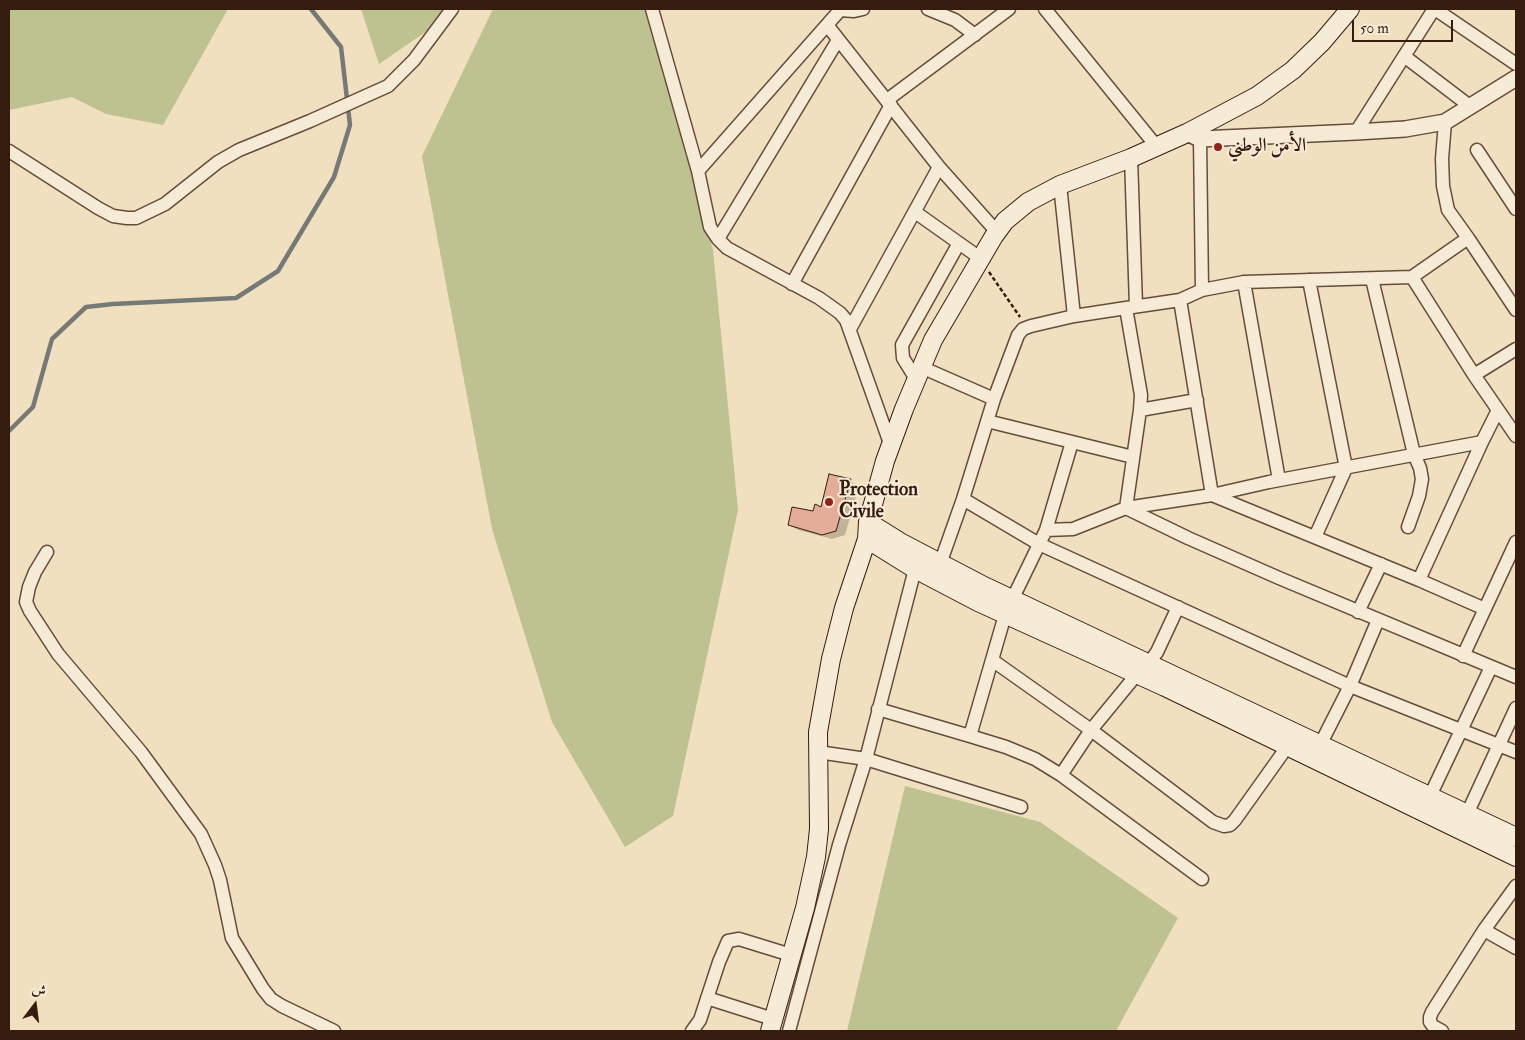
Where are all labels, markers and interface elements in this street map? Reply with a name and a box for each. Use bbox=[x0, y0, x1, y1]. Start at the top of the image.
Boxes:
scale bar bbox=[1355, 10, 1456, 42]
text: 50 m bbox=[1360, 19, 1389, 38]
place label: الأمن الوطني bbox=[1228, 136, 1306, 158]
marker: الأمن الوطني bbox=[1212, 141, 1224, 153]
place label: Protection Civile bbox=[839, 480, 918, 524]
marker: Protection Civile bbox=[823, 496, 835, 508]
north arrow bbox=[10, 980, 60, 1030]
text: ش bbox=[30, 980, 48, 1000]

